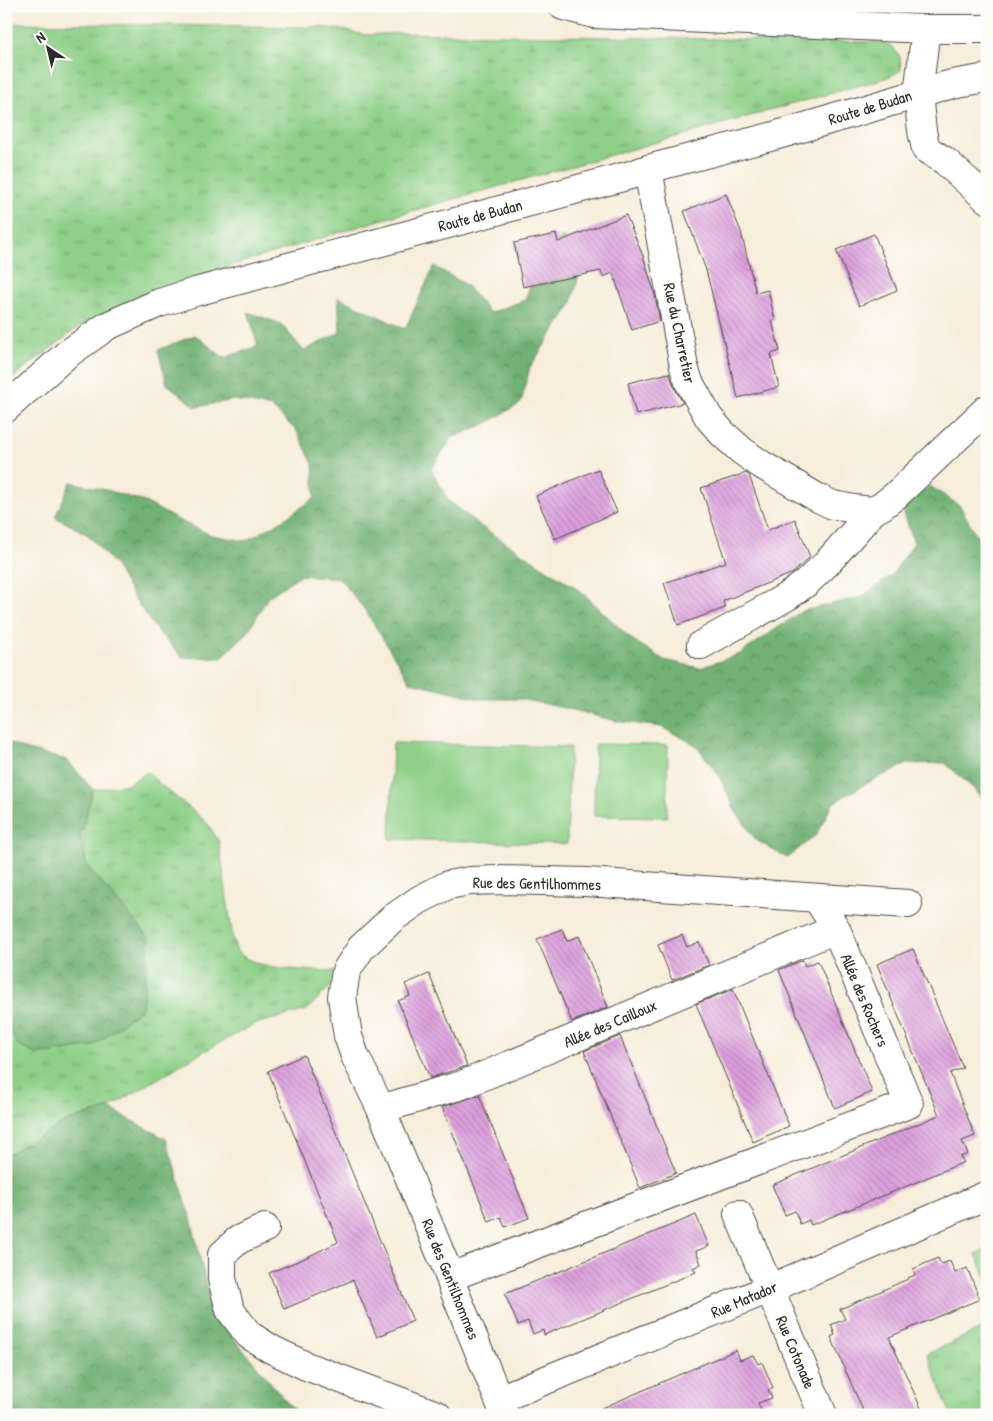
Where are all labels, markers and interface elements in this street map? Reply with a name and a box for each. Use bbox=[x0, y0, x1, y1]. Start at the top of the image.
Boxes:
north arrow bbox=[22, 22, 72, 72]
text: N bbox=[32, 27, 49, 47]
street label: Route de Budan bbox=[826, 84, 914, 130]
street label: Route de Budan bbox=[436, 193, 524, 237]
street label: Rue du Charretier bbox=[659, 281, 701, 385]
street label: Rue des Gentilhommes bbox=[473, 871, 601, 895]
street label: Allée des Rochers bbox=[836, 950, 894, 1050]
street label: Allée des Cailloux bbox=[560, 994, 660, 1052]
street label: Rue des Gentilhommes bbox=[417, 1215, 485, 1343]
street label: Rue Matador bbox=[707, 1275, 781, 1323]
street label: Rue Cotonade bbox=[771, 1312, 821, 1392]

